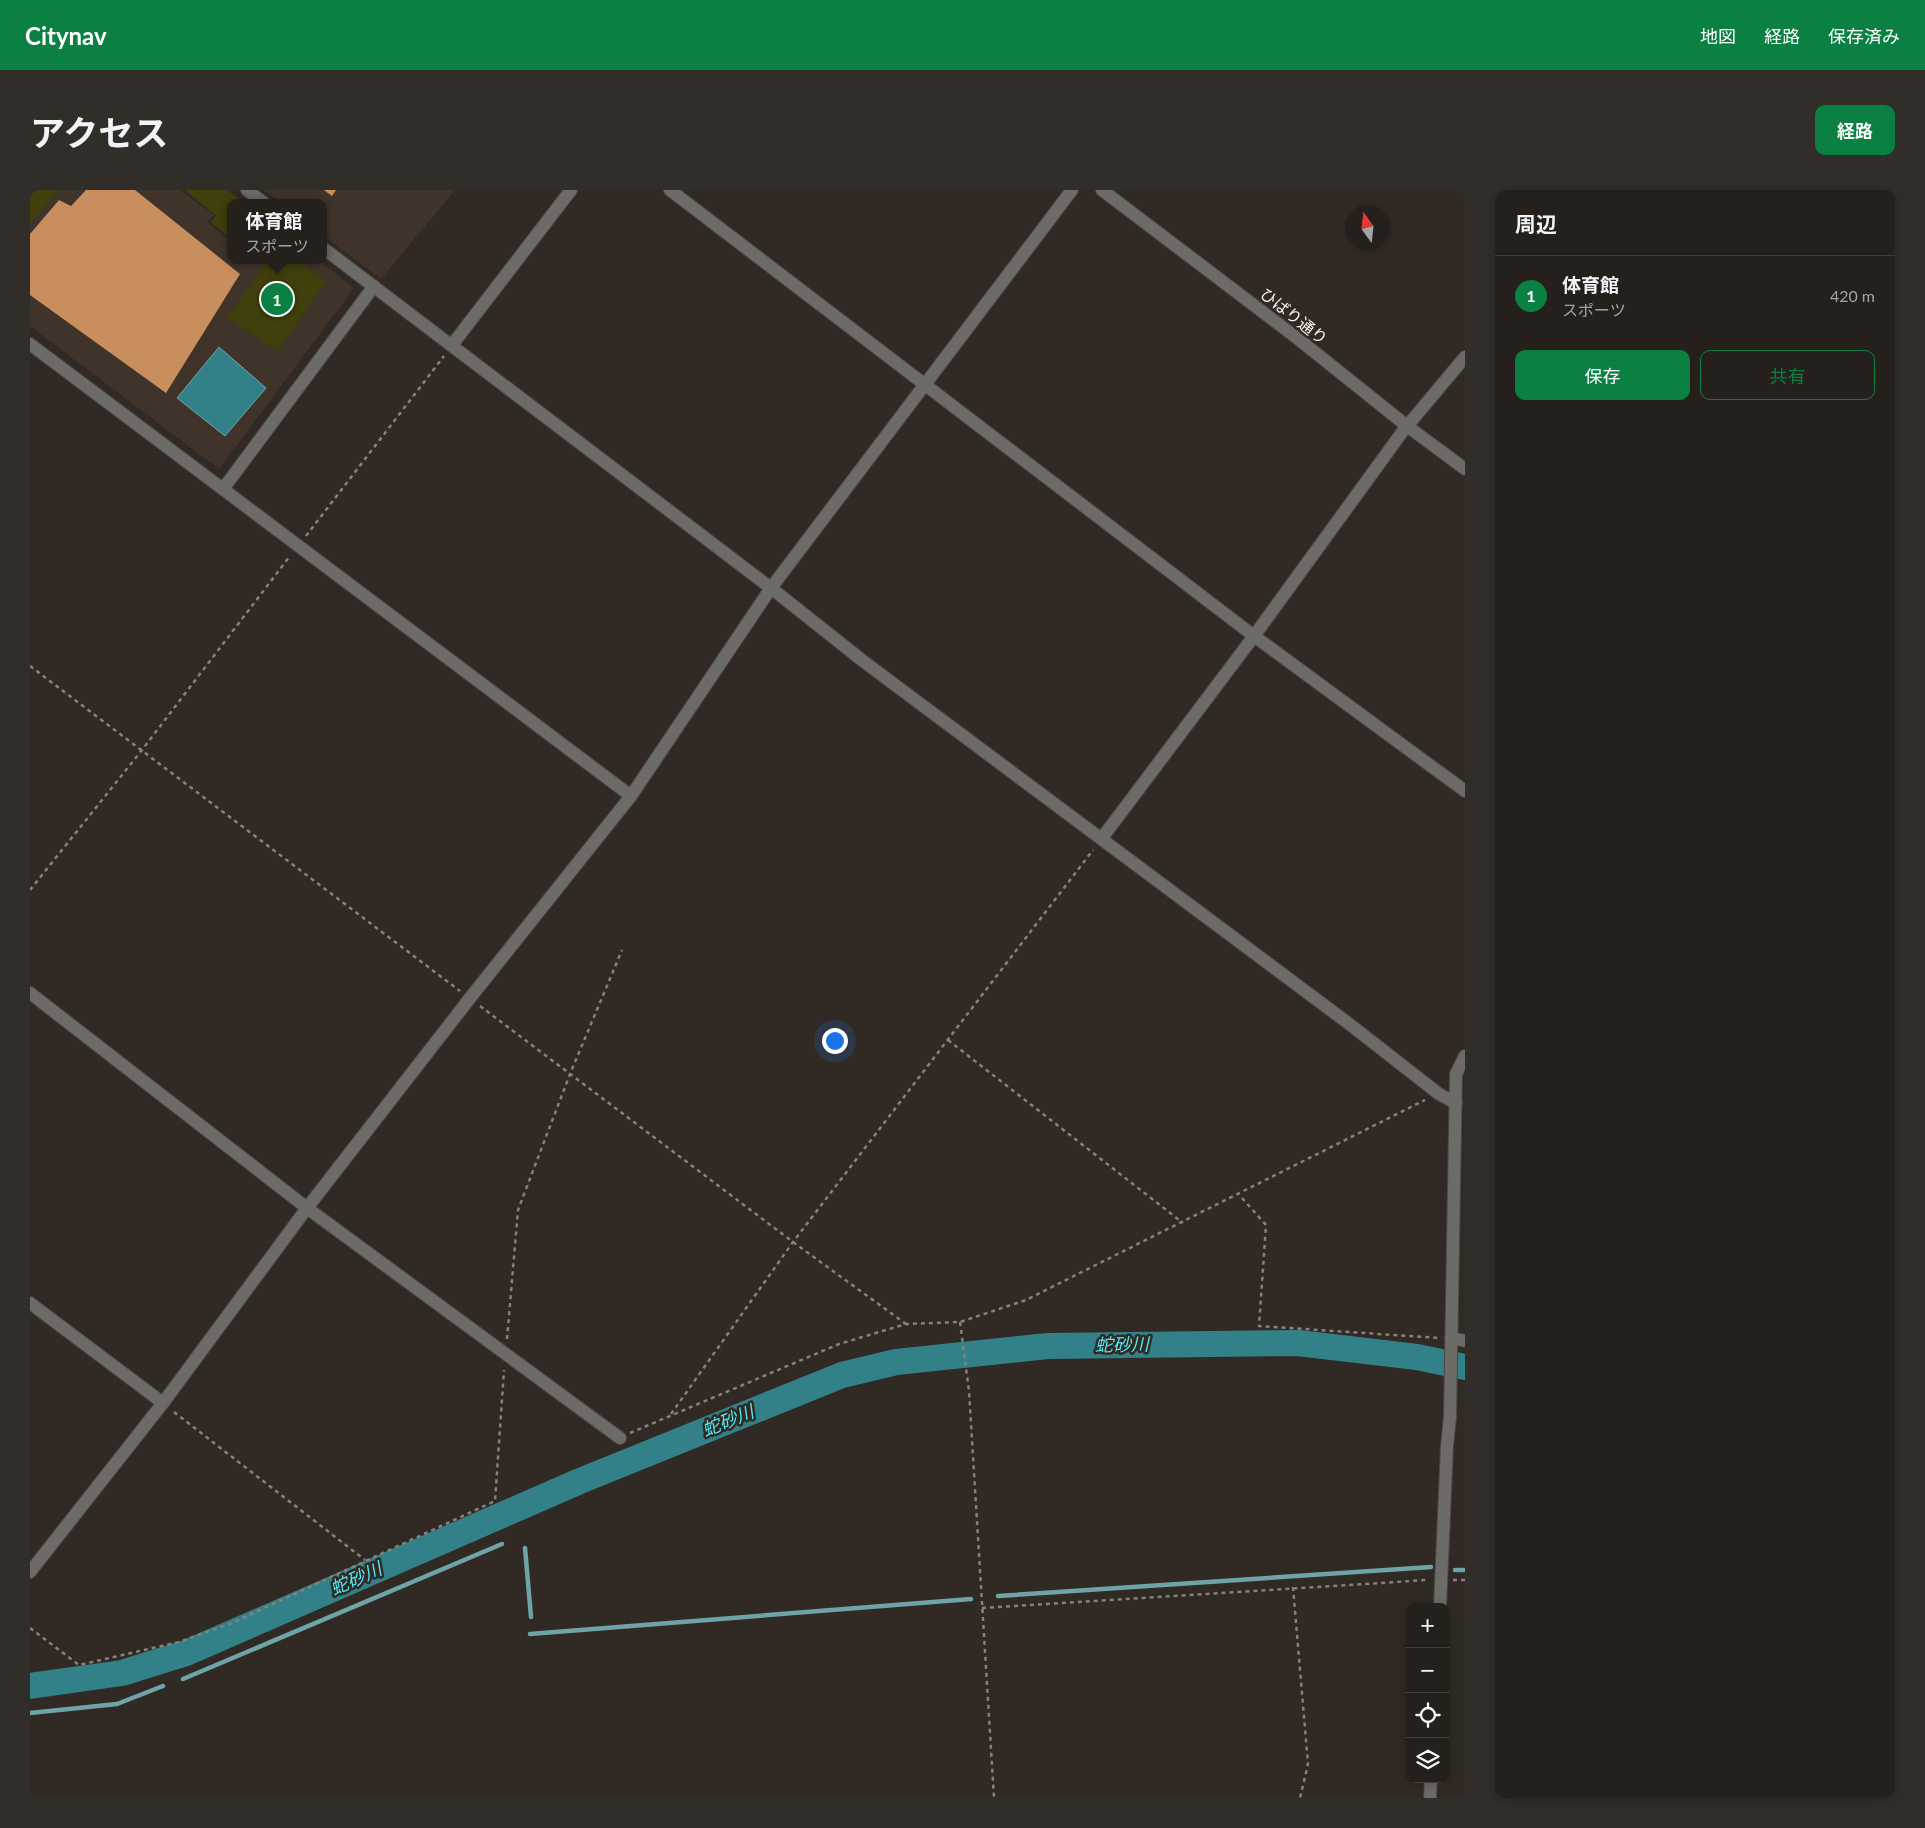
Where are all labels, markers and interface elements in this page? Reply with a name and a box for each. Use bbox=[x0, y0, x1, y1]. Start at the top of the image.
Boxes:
text: Citynav bbox=[25, 21, 107, 50]
text: 地図 bbox=[1700, 25, 1736, 47]
text: 経路 bbox=[1764, 25, 1800, 47]
text: 保存済み bbox=[1828, 25, 1900, 47]
button: 経路 bbox=[1815, 105, 1895, 155]
text: アクセス bbox=[30, 111, 168, 153]
popup bbox=[227, 199, 327, 264]
north arrow bbox=[1345, 205, 1390, 250]
text: 体育館 bbox=[245, 209, 302, 232]
text: 周辺 bbox=[1515, 211, 1557, 236]
text: スポーツ bbox=[245, 236, 309, 255]
text: 体育館 bbox=[1562, 273, 1619, 296]
pin: 1 bbox=[261, 280, 293, 318]
street label: ひばり通り bbox=[1257, 283, 1332, 348]
text: 1 bbox=[1526, 286, 1536, 305]
text: 420 m bbox=[1830, 286, 1875, 305]
text: スポーツ bbox=[1562, 300, 1626, 319]
button: 保存 bbox=[1515, 350, 1690, 400]
button: 共有 bbox=[1700, 350, 1875, 400]
your location bbox=[822, 1028, 848, 1054]
water label: 蛇砂川 bbox=[1095, 1332, 1151, 1355]
water label: 蛇砂川 bbox=[698, 1399, 759, 1440]
water label: 蛇砂川 bbox=[326, 1556, 387, 1599]
map controls bbox=[1405, 1603, 1450, 1783]
button: + bbox=[1405, 1603, 1450, 1648]
button: − bbox=[1405, 1648, 1450, 1693]
button: locate bbox=[1405, 1693, 1450, 1738]
button: layers bbox=[1405, 1738, 1450, 1783]

